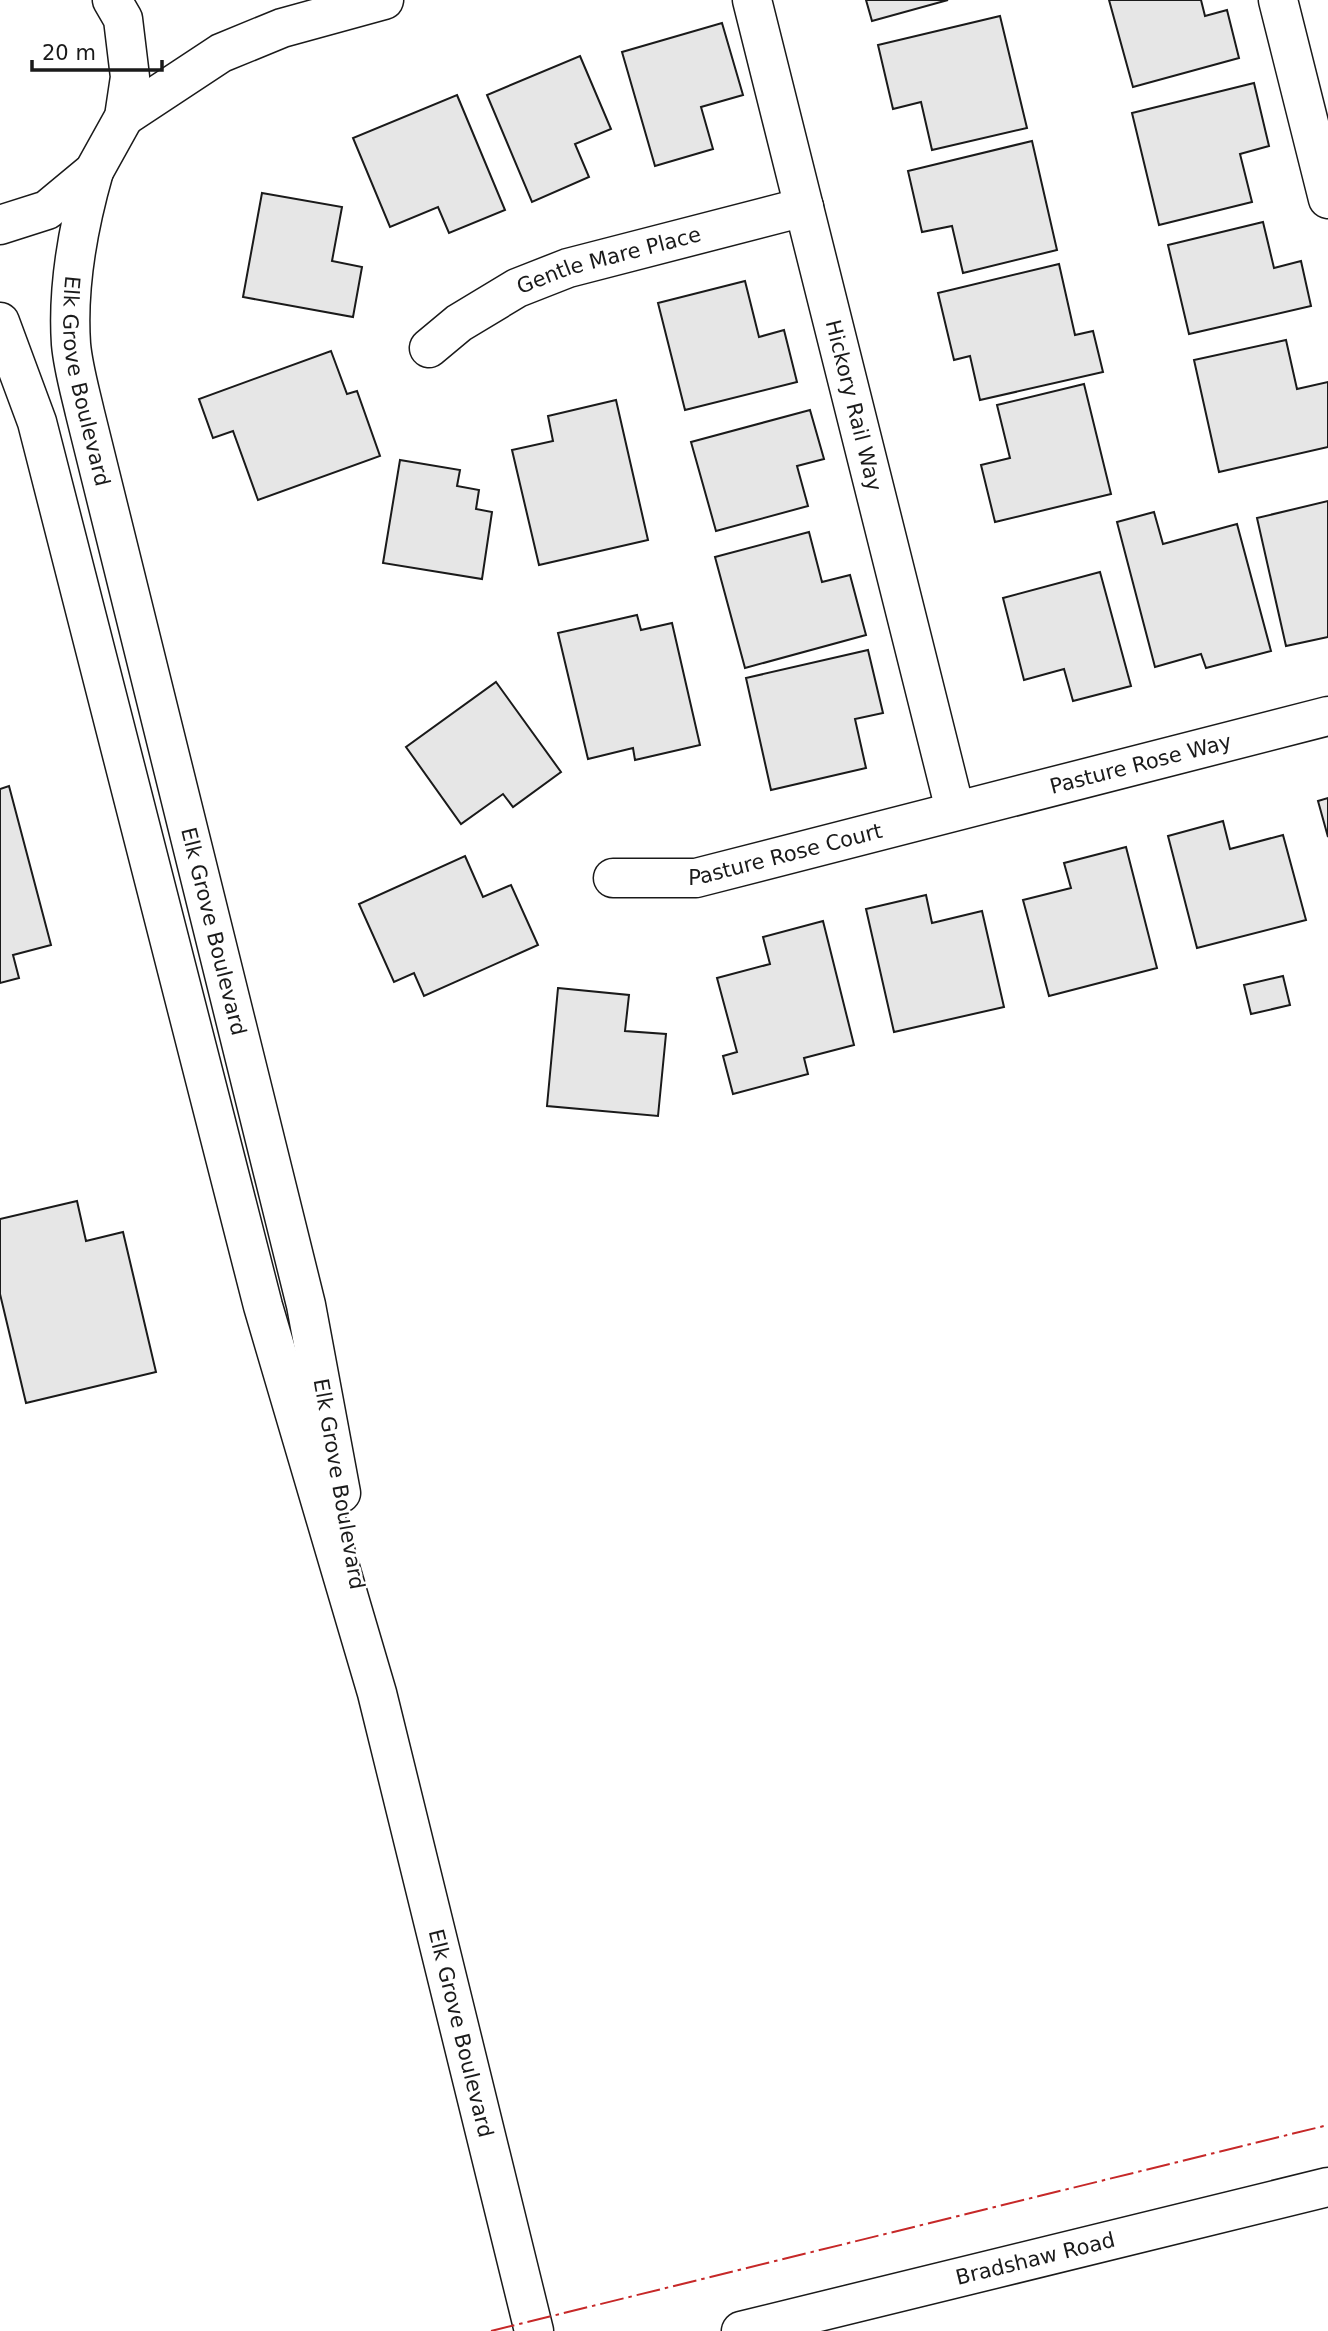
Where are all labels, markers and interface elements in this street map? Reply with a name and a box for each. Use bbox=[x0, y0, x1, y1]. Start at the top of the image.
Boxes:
scale bar bbox=[32, 28, 161, 72]
text: 20 m bbox=[42, 41, 96, 65]
street label: Gentle Mare Place bbox=[513, 222, 704, 299]
street label: Elk Grove Boulevard bbox=[58, 275, 115, 489]
street label: Hickory Rail Way bbox=[821, 317, 887, 493]
street label: Pasture Rose Way bbox=[1047, 729, 1234, 799]
street label: Pasture Rose Court bbox=[688, 819, 885, 890]
street label: Elk Grove Boulevard bbox=[176, 825, 251, 1038]
street label: Elk Grove Boulevard bbox=[309, 1377, 369, 1591]
street label: Elk Grove Boulevard bbox=[424, 1927, 498, 2140]
street label: Bradshaw Road bbox=[953, 2228, 1117, 2290]

